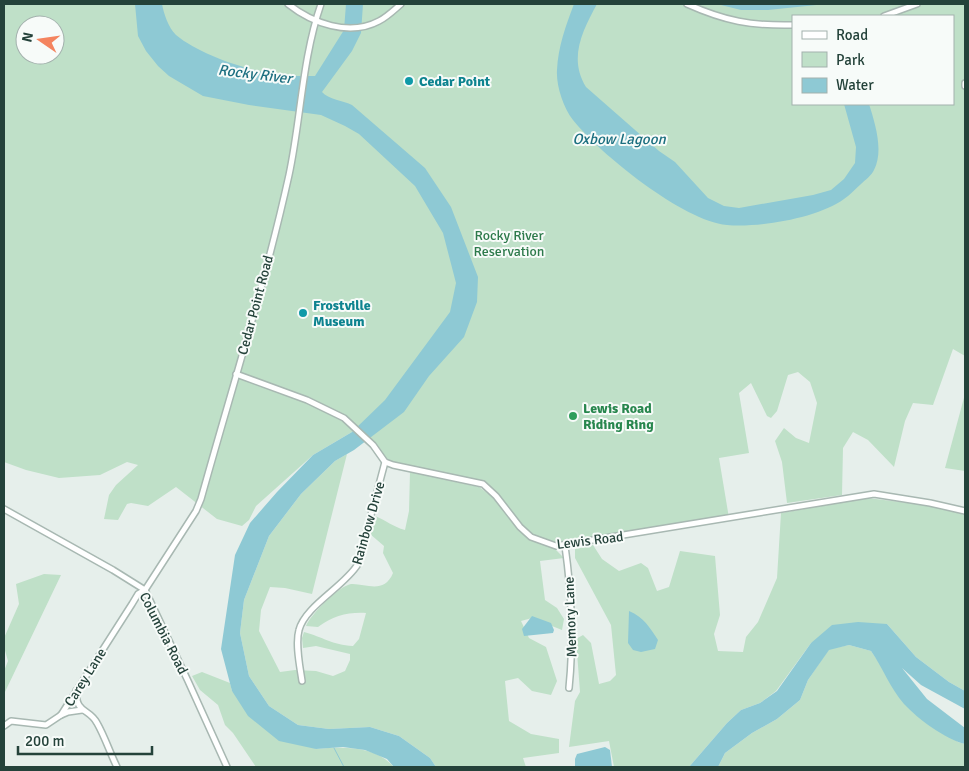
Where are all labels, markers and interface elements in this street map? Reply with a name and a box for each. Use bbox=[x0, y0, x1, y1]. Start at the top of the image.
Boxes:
north arrow bbox=[15, 15, 65, 65]
legend bbox=[792, 15, 954, 105]
text: Road bbox=[836, 26, 868, 44]
text: N bbox=[18, 31, 37, 44]
text: Park bbox=[836, 51, 865, 69]
water label: Rocky River bbox=[217, 61, 295, 88]
place label: Cedar Point bbox=[419, 73, 491, 90]
marker: Cedar Point bbox=[403, 75, 415, 87]
text: Water bbox=[836, 76, 874, 94]
water label: Oxbow Lagoon bbox=[572, 130, 666, 148]
park label: Rocky River Reservation bbox=[474, 227, 544, 260]
street label: Cedar Point Road bbox=[234, 254, 277, 357]
place label: Frostville Museum bbox=[313, 297, 371, 330]
marker: Frostville Museum bbox=[297, 307, 309, 319]
place label: Lewis Road Riding Ring bbox=[583, 400, 654, 433]
marker: Lewis Road Riding Ring bbox=[567, 410, 579, 422]
street label: Rainbow Drive bbox=[348, 480, 388, 567]
street label: Lewis Road bbox=[556, 528, 624, 553]
street label: Memory Lane bbox=[561, 576, 580, 658]
street label: Columbia Road bbox=[136, 589, 191, 677]
street label: Carey Lane bbox=[61, 645, 110, 710]
scale bar bbox=[18, 724, 151, 756]
text: 200 m bbox=[25, 732, 65, 750]

